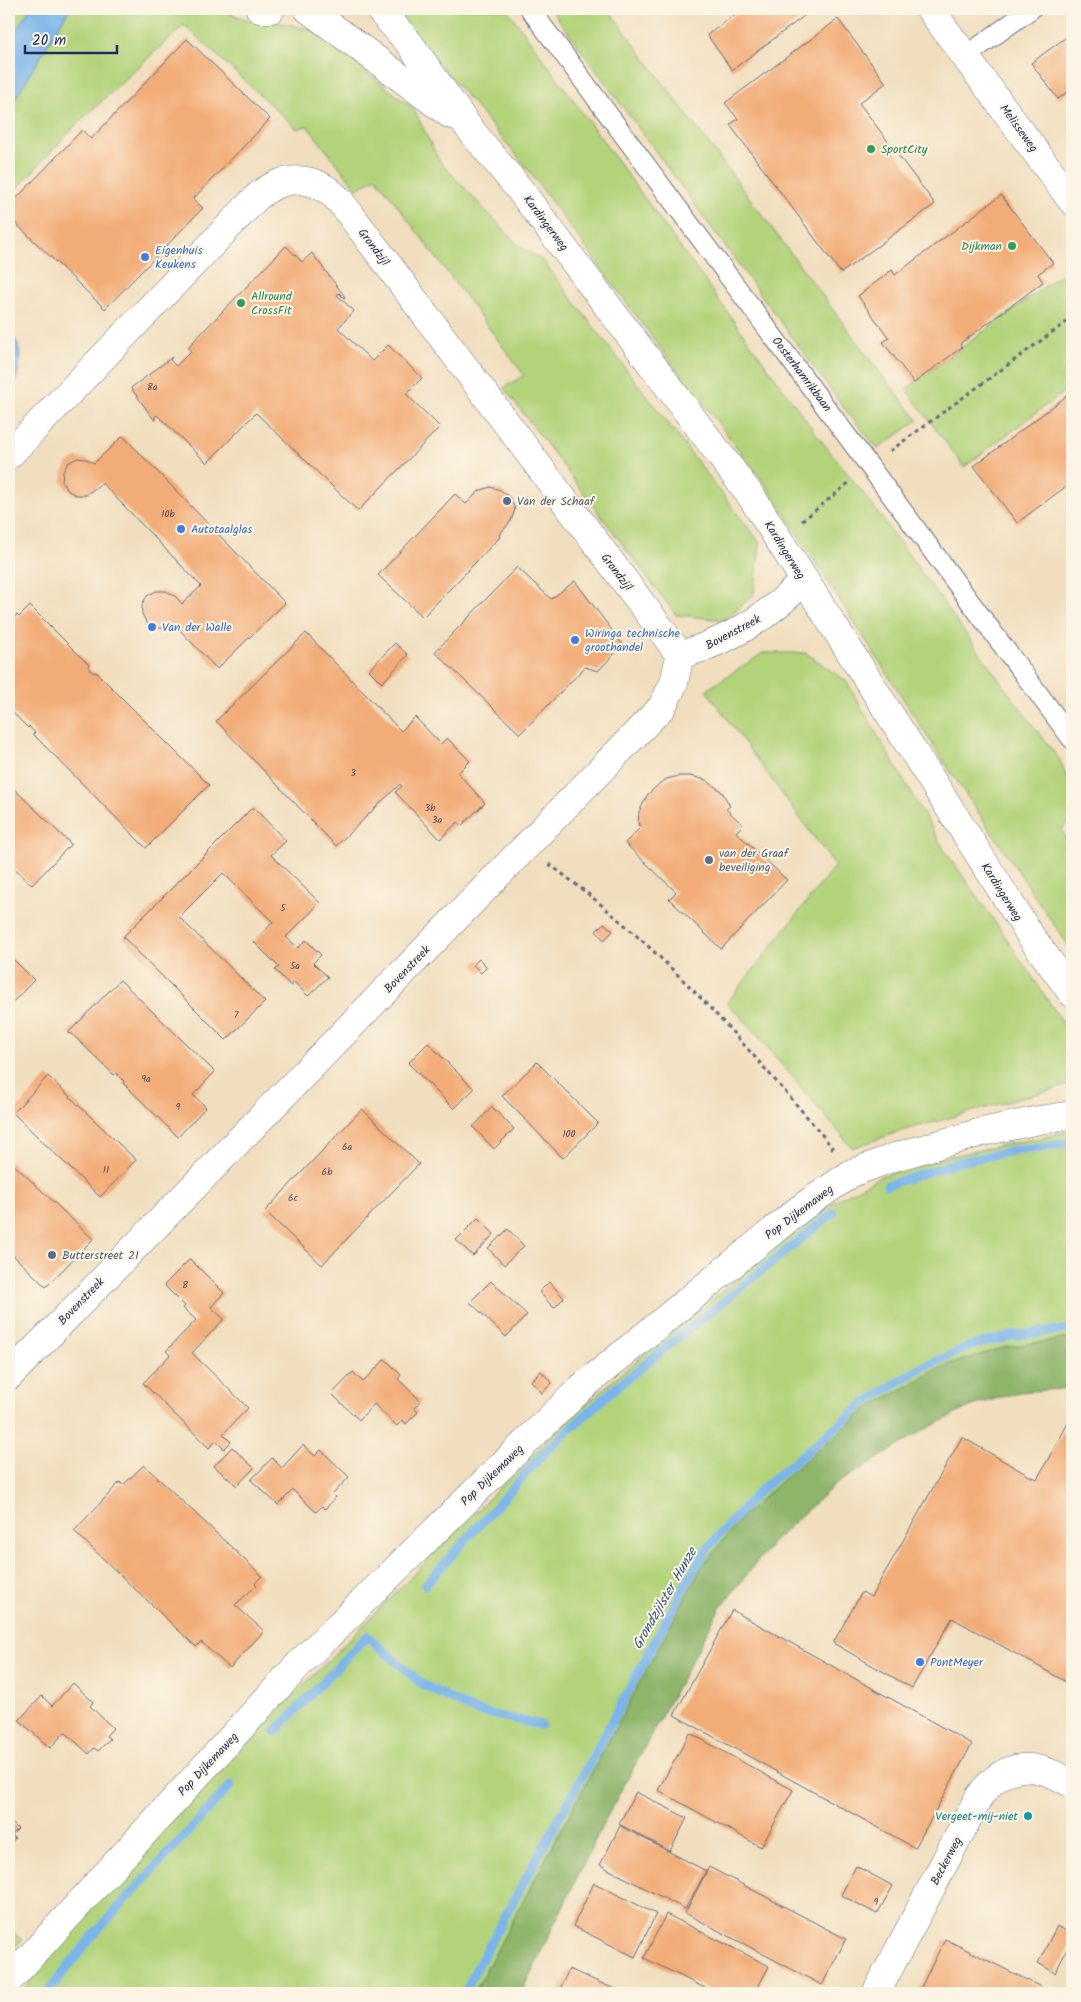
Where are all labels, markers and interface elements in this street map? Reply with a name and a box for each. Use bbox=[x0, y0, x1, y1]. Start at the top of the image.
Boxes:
scale bar bbox=[25, 22, 118, 54]
text: 20 m bbox=[32, 29, 66, 53]
street label: Melisseweg bbox=[995, 100, 1043, 157]
place label: SportCity bbox=[881, 140, 928, 159]
marker: SportCity bbox=[865, 143, 877, 155]
street label: Kardingerweg bbox=[518, 191, 573, 256]
street label: Grondzijl bbox=[353, 224, 394, 270]
place label: Dijkman bbox=[961, 237, 1002, 256]
marker: Dijkman bbox=[1006, 240, 1018, 252]
place label: Eigenhuis Keukens bbox=[155, 241, 203, 274]
marker: Eigenhuis Keukens bbox=[139, 251, 151, 263]
place label: Allround CrossFit bbox=[251, 287, 293, 320]
marker: Allround CrossFit bbox=[235, 297, 247, 309]
street label: Oosterhamrikbaan bbox=[767, 333, 836, 416]
house number: 8a bbox=[147, 379, 158, 395]
place label: Van der Schaaf bbox=[517, 492, 596, 511]
marker: Van der Schaaf bbox=[501, 495, 513, 507]
house number: 10b bbox=[161, 506, 175, 522]
street label: Kardingerweg bbox=[759, 517, 810, 584]
place label: Autotaalglas bbox=[191, 520, 252, 539]
marker: Autotaalglas bbox=[175, 523, 187, 535]
street label: Grondzijl bbox=[596, 549, 637, 595]
street label: Bovenstreek bbox=[702, 610, 765, 655]
place label: Van der Walle bbox=[162, 618, 232, 637]
marker: Van der Walle bbox=[146, 621, 158, 633]
place label: Wiringa technische groothandel bbox=[584, 624, 681, 657]
marker: Wiringa technische groothandel bbox=[569, 634, 581, 646]
house number: 3 bbox=[350, 765, 356, 781]
house number: 3b bbox=[425, 800, 436, 816]
house number: 3a bbox=[432, 812, 443, 828]
place label: van der Graaf beveiliging bbox=[719, 844, 790, 877]
marker: van der Graaf beveiliging bbox=[703, 854, 715, 866]
street label: Kardingerweg bbox=[976, 859, 1027, 926]
house number: 5 bbox=[280, 900, 286, 916]
street label: Bovenstreek bbox=[380, 941, 435, 998]
house number: 5a bbox=[290, 958, 300, 974]
house number: 7 bbox=[234, 1007, 239, 1023]
house number: 9a bbox=[141, 1071, 151, 1087]
house number: 9 bbox=[176, 1099, 181, 1115]
house number: 100 bbox=[562, 1126, 576, 1142]
house number: 6a bbox=[342, 1139, 352, 1155]
house number: 11 bbox=[103, 1162, 109, 1178]
house number: 6b bbox=[322, 1164, 333, 1180]
street label: Pop Dijkemaweg bbox=[761, 1180, 838, 1245]
house number: 6c bbox=[288, 1190, 299, 1206]
place label: Butterstreet 21 bbox=[62, 1246, 139, 1265]
marker: Butterstreet 21 bbox=[46, 1249, 58, 1261]
street label: Bovenstreek bbox=[54, 1273, 109, 1330]
house number: 8 bbox=[182, 1277, 189, 1293]
street label: Pop Dijkemaweg bbox=[456, 1440, 528, 1511]
water label: Grondzijlster Hunze bbox=[627, 1542, 704, 1654]
place label: PontMeyer bbox=[930, 1653, 984, 1672]
marker: PontMeyer bbox=[914, 1656, 926, 1668]
street label: Pop Dijkemaweg bbox=[174, 1728, 243, 1801]
place label: Vergeet-mij-niet bbox=[935, 1807, 1018, 1826]
marker: Vergeet-mij-niet bbox=[1022, 1810, 1034, 1822]
street label: Beckerweg bbox=[926, 1833, 967, 1889]
house number: 9 bbox=[874, 1894, 879, 1910]

